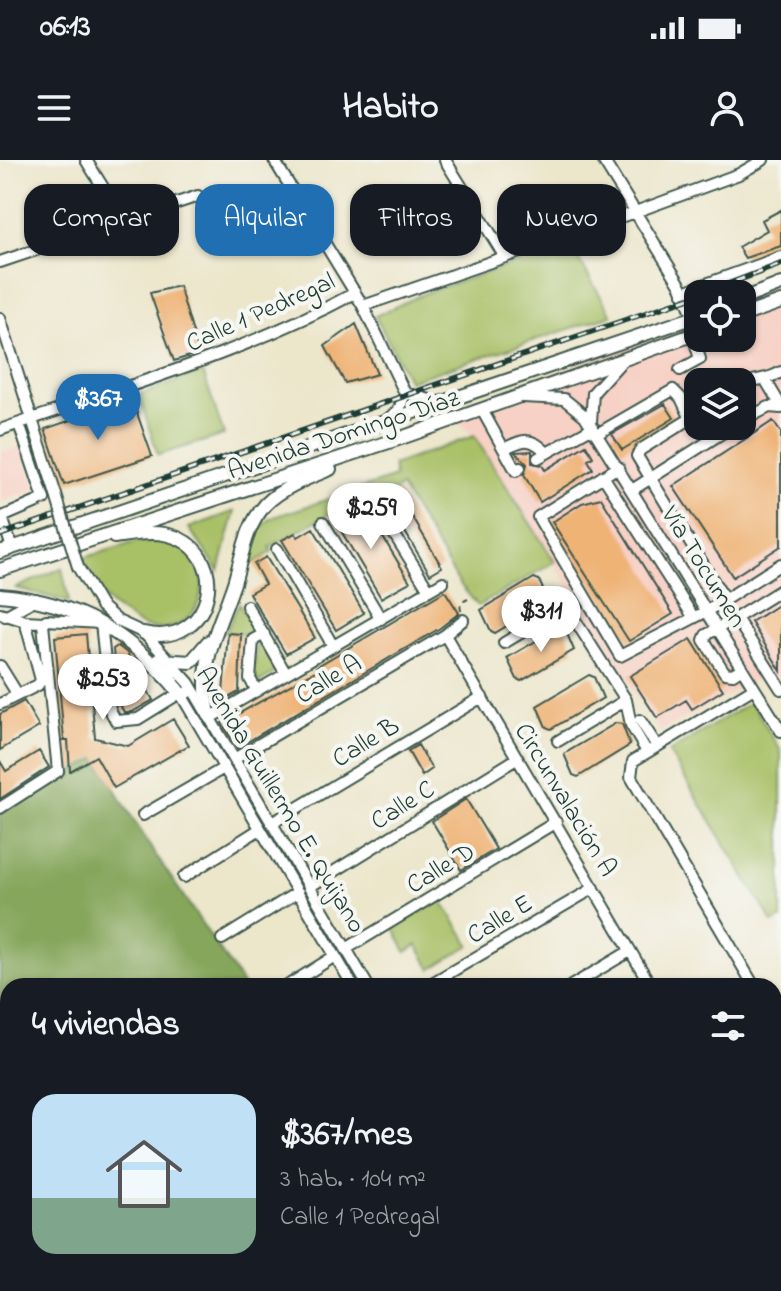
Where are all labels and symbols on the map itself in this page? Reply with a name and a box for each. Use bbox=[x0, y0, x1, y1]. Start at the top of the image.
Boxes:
street label: Calle 1 Pedregal bbox=[181, 264, 342, 364]
pin: $367 bbox=[51, 374, 145, 442]
street label: Avenida Domingo Díaz bbox=[223, 380, 465, 491]
pin: $259 bbox=[324, 483, 418, 551]
street label: Vía Tocumen bbox=[649, 499, 755, 636]
pin: $311 bbox=[494, 586, 588, 654]
street label: Calle A bbox=[289, 646, 370, 715]
pin: $253 bbox=[56, 654, 150, 722]
street label: Avenida Guillermo E. Quijano bbox=[185, 660, 374, 941]
street label: Calle B bbox=[326, 709, 407, 779]
street label: Circunvalación A bbox=[503, 716, 625, 885]
street label: Calle C bbox=[364, 772, 443, 841]
street label: Calle D bbox=[400, 834, 483, 905]
street label: Calle E bbox=[460, 886, 541, 955]

